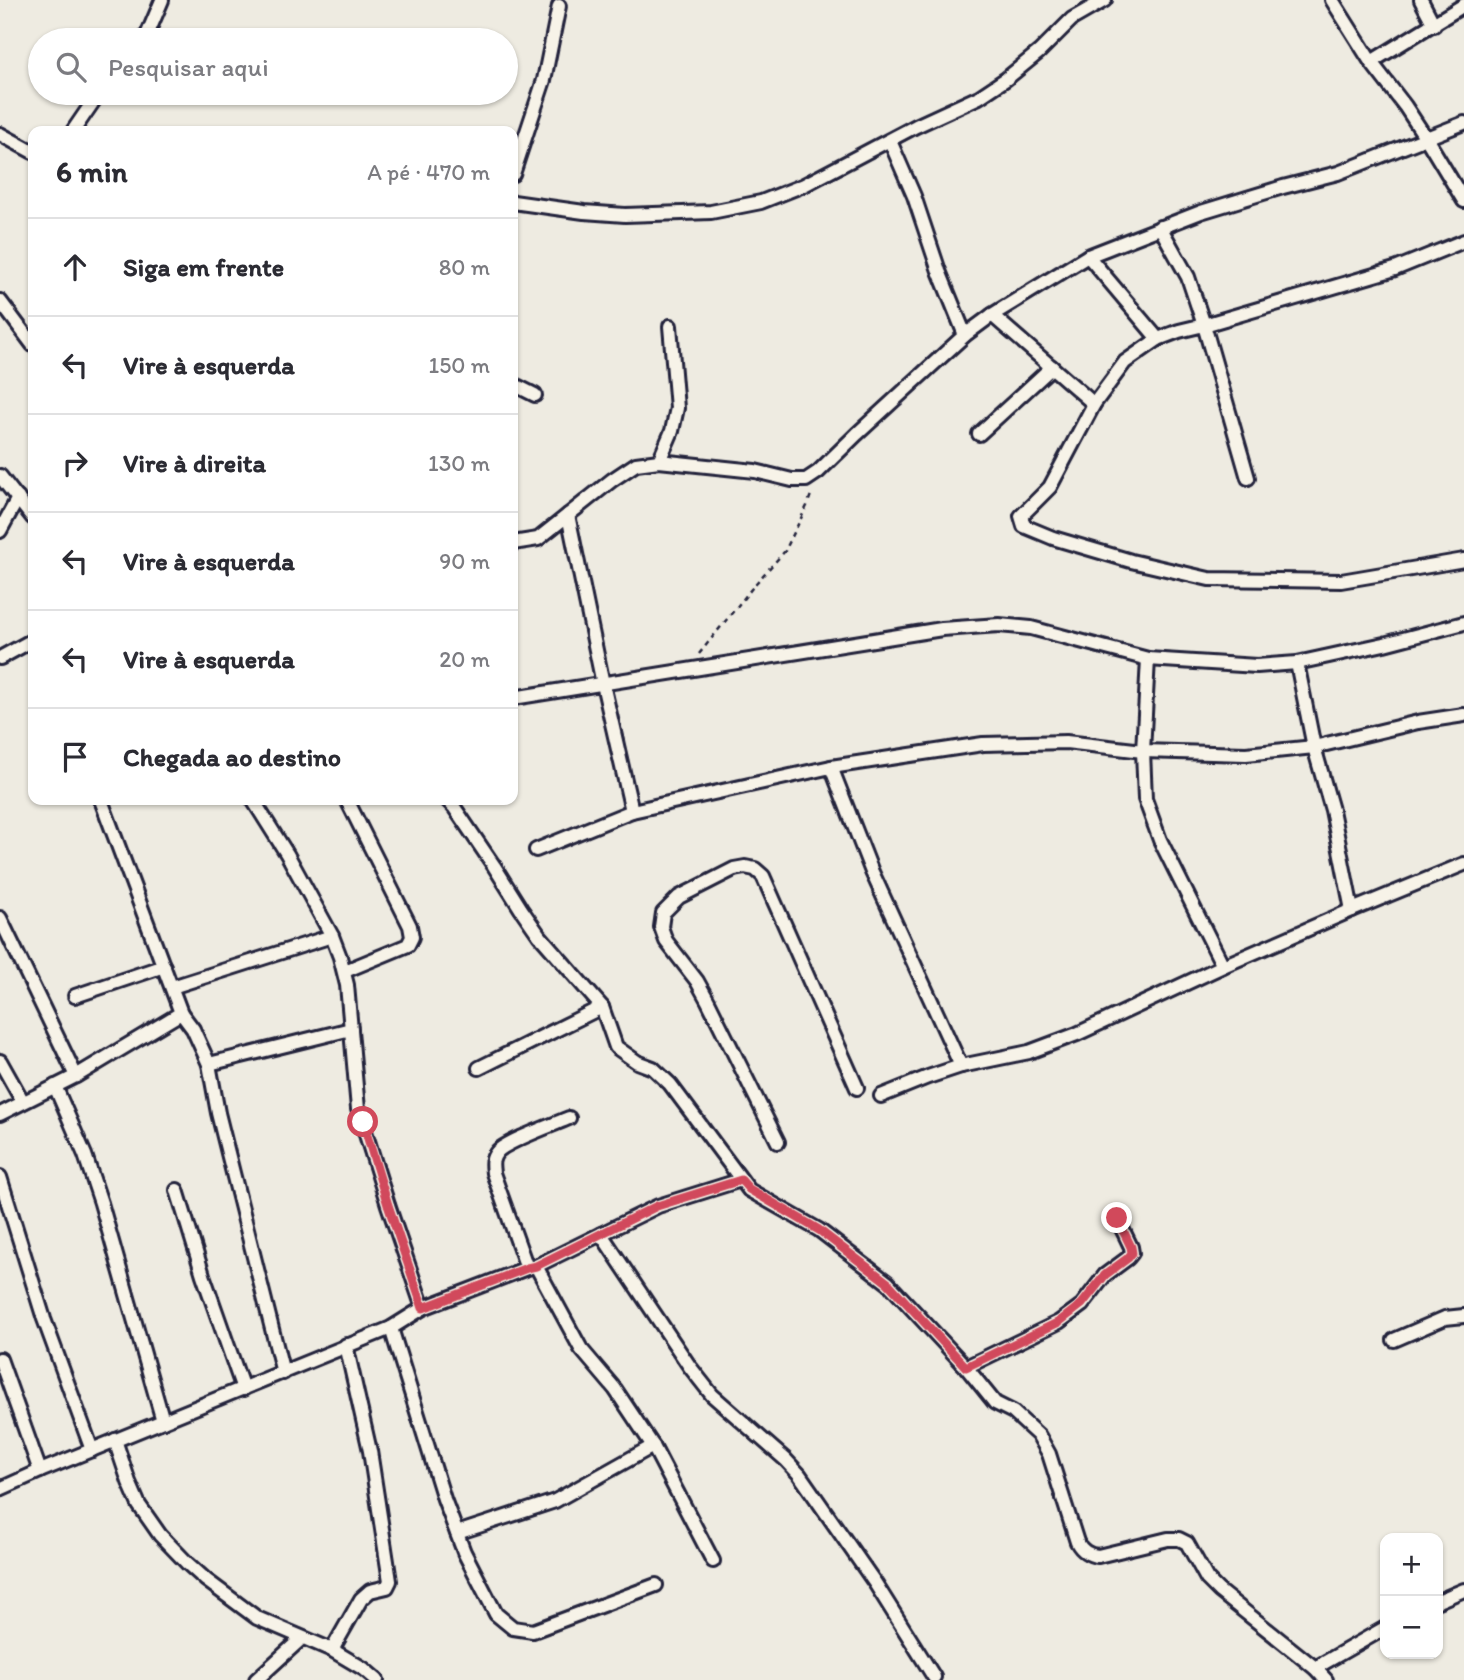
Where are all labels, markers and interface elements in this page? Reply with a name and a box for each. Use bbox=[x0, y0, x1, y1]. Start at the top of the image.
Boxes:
search box bbox=[28, 28, 518, 105]
icon: search bbox=[52, 48, 90, 86]
text: Pesquisar aqui bbox=[108, 51, 269, 83]
text: 6 min bbox=[56, 153, 128, 190]
text: A pé · 470 m bbox=[367, 158, 490, 186]
icon: ahead bbox=[56, 248, 94, 286]
text: Siga em frente bbox=[123, 251, 284, 283]
text: 80 m bbox=[439, 253, 490, 281]
icon: left bbox=[56, 346, 94, 384]
text: Vire à esquerda bbox=[123, 349, 295, 381]
text: 150 m bbox=[429, 351, 490, 379]
icon: right bbox=[56, 444, 94, 482]
text: Vire à direita bbox=[123, 447, 266, 479]
text: 130 m bbox=[428, 449, 490, 477]
icon: left bbox=[56, 542, 94, 580]
text: Vire à esquerda bbox=[123, 545, 295, 577]
text: 90 m bbox=[439, 547, 490, 575]
icon: left bbox=[56, 640, 94, 678]
text: Vire à esquerda bbox=[123, 643, 295, 675]
text: 20 m bbox=[439, 645, 490, 673]
icon: arrive bbox=[56, 738, 94, 776]
text: Chegada ao destino bbox=[123, 741, 341, 773]
route start bbox=[347, 1106, 378, 1137]
route end bbox=[1101, 1202, 1132, 1233]
map controls bbox=[1380, 1533, 1443, 1659]
button: + bbox=[1380, 1533, 1443, 1596]
button: − bbox=[1380, 1596, 1443, 1659]

